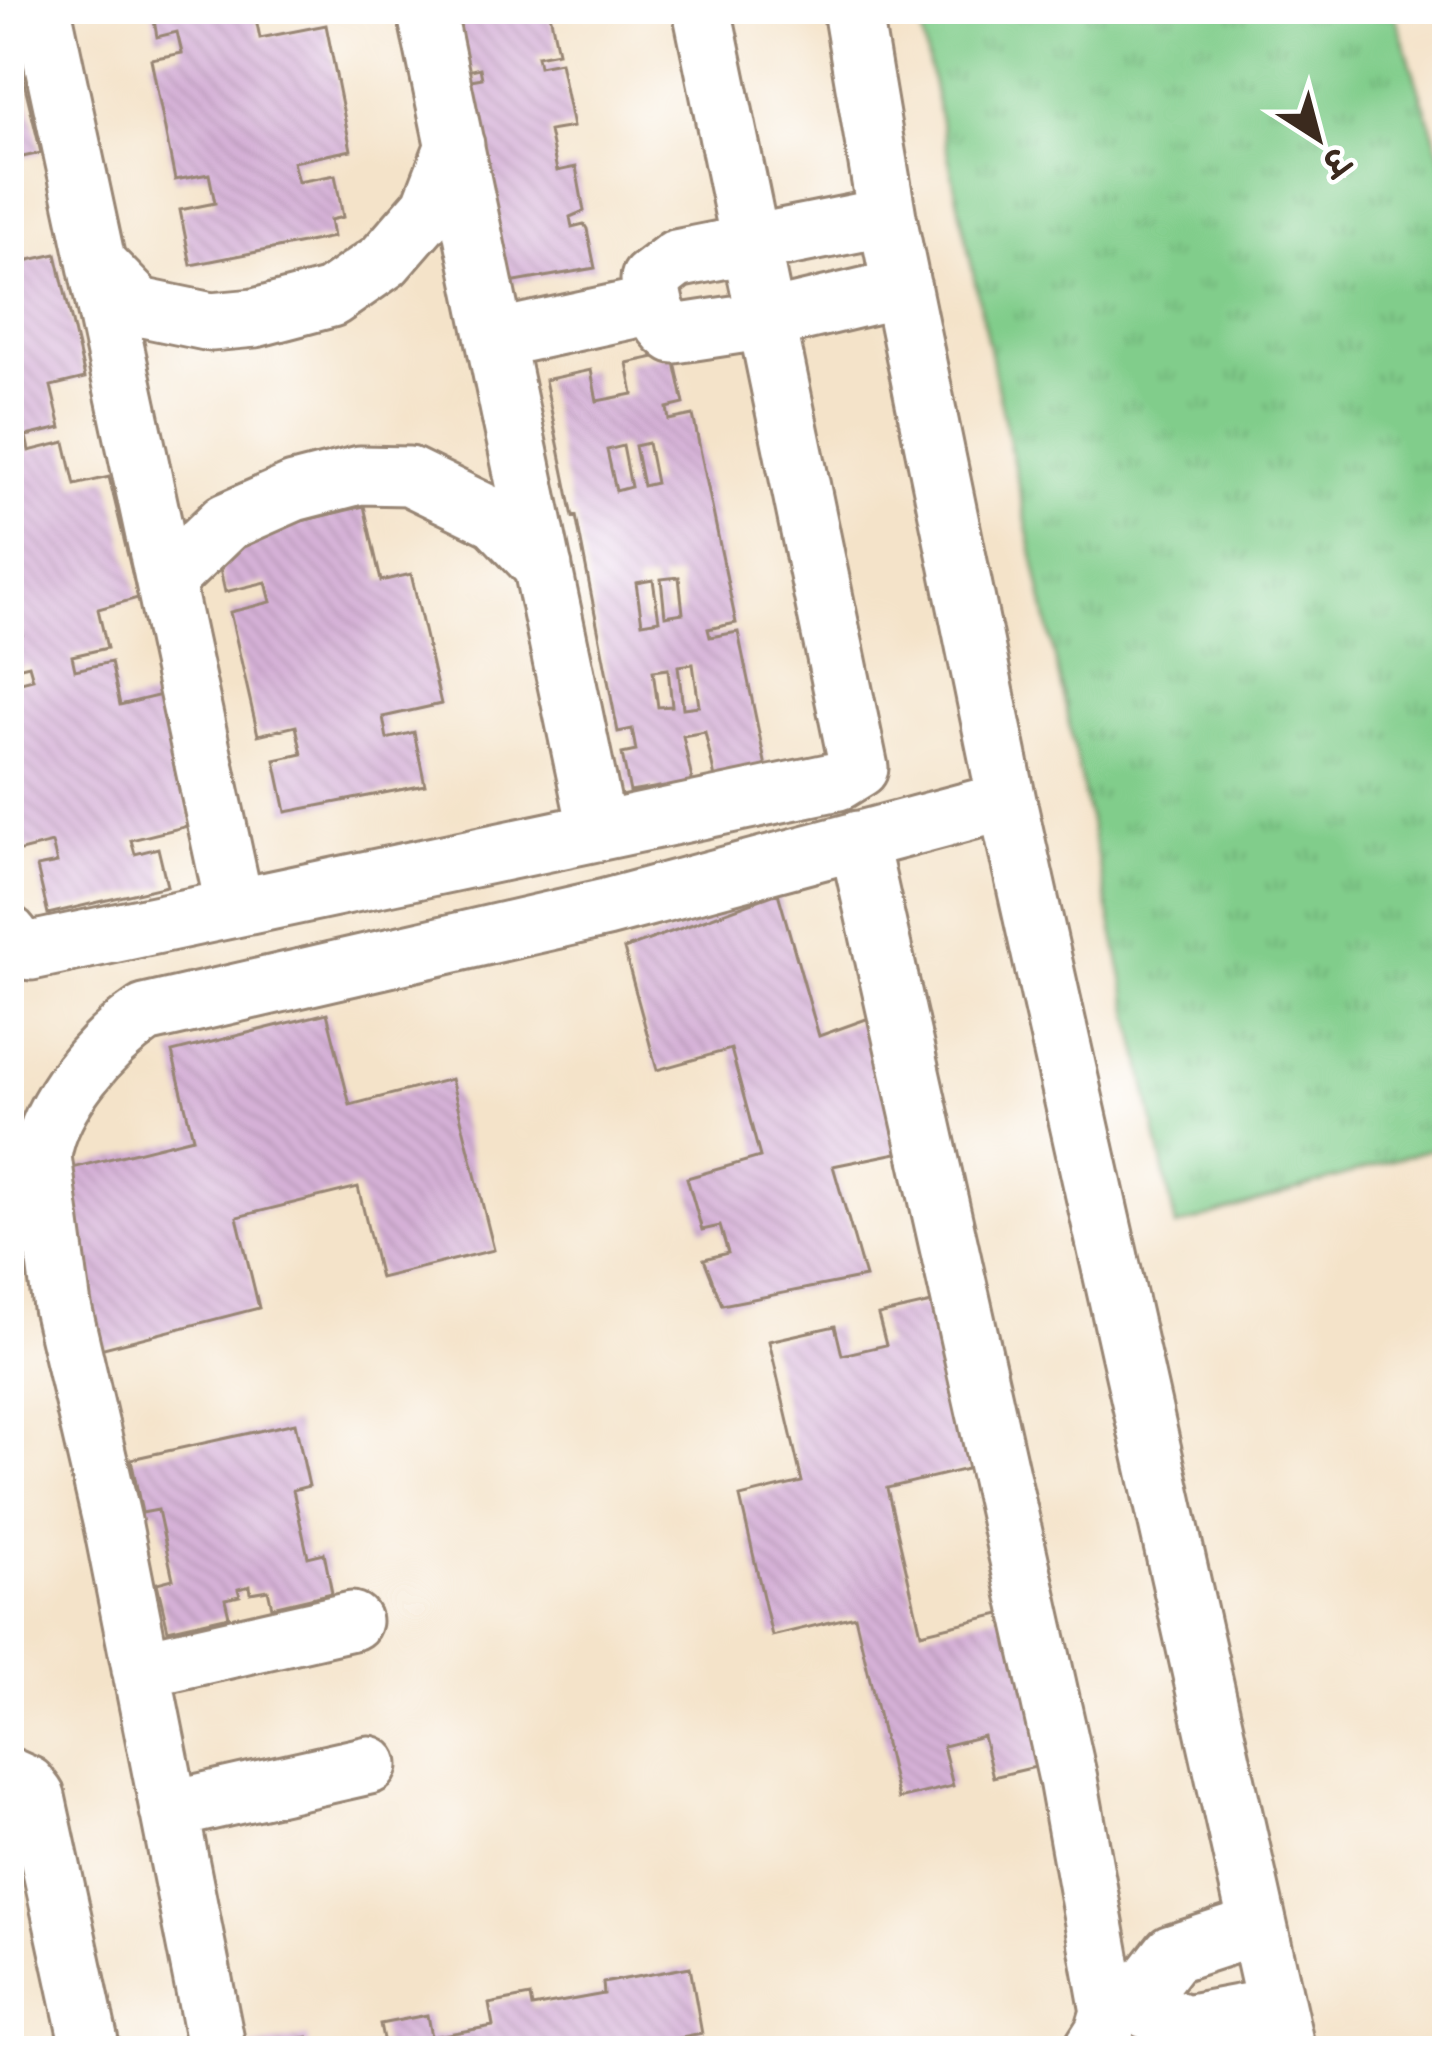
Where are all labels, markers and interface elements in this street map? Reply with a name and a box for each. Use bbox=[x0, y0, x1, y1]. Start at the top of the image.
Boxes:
north arrow bbox=[1258, 78, 1378, 198]
text: उ bbox=[1308, 131, 1359, 187]

